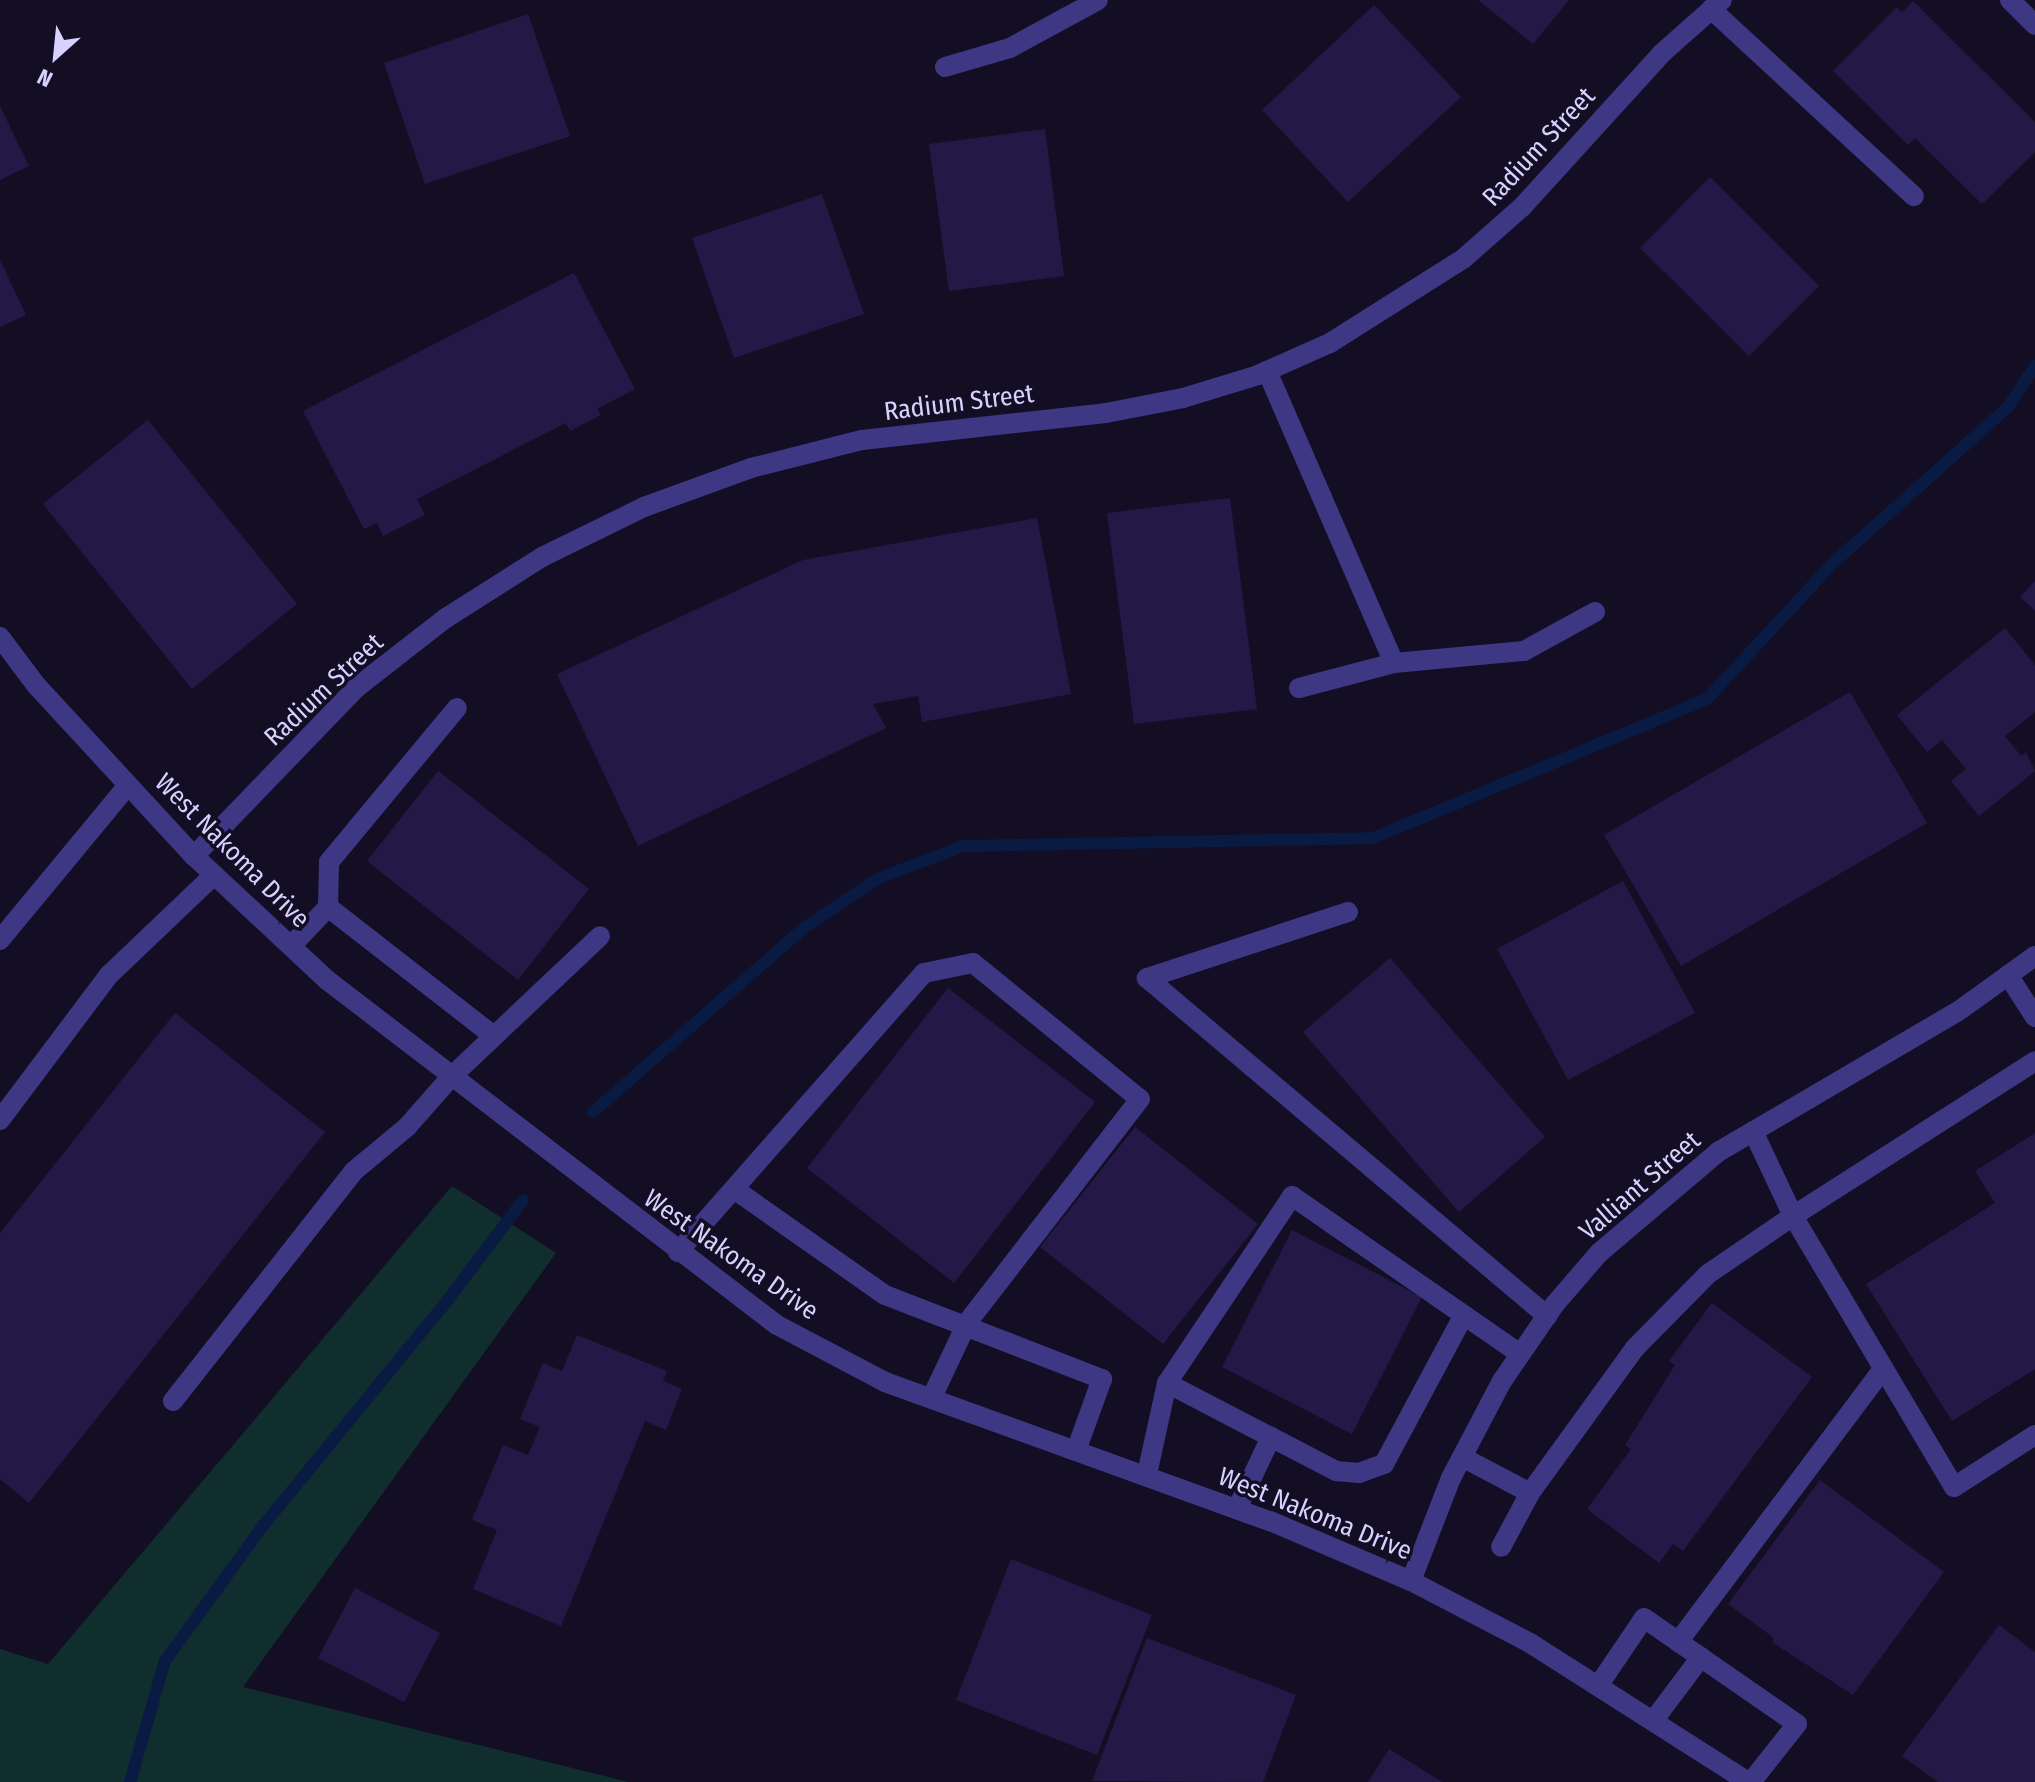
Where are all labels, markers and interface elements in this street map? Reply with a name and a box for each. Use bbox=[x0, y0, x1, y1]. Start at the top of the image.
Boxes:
north arrow bbox=[16, 16, 96, 96]
text: N bbox=[33, 63, 57, 93]
street label: Radium Street bbox=[1476, 81, 1602, 213]
street label: Radium Street bbox=[882, 378, 1036, 428]
street label: Radium Street bbox=[258, 627, 390, 753]
street label: West Nakoma Drive bbox=[148, 767, 316, 935]
street label: Valliant Street bbox=[1573, 1125, 1707, 1247]
street label: West Nakoma Drive bbox=[638, 1183, 824, 1327]
street label: West Nakoma Drive bbox=[1214, 1461, 1416, 1567]

